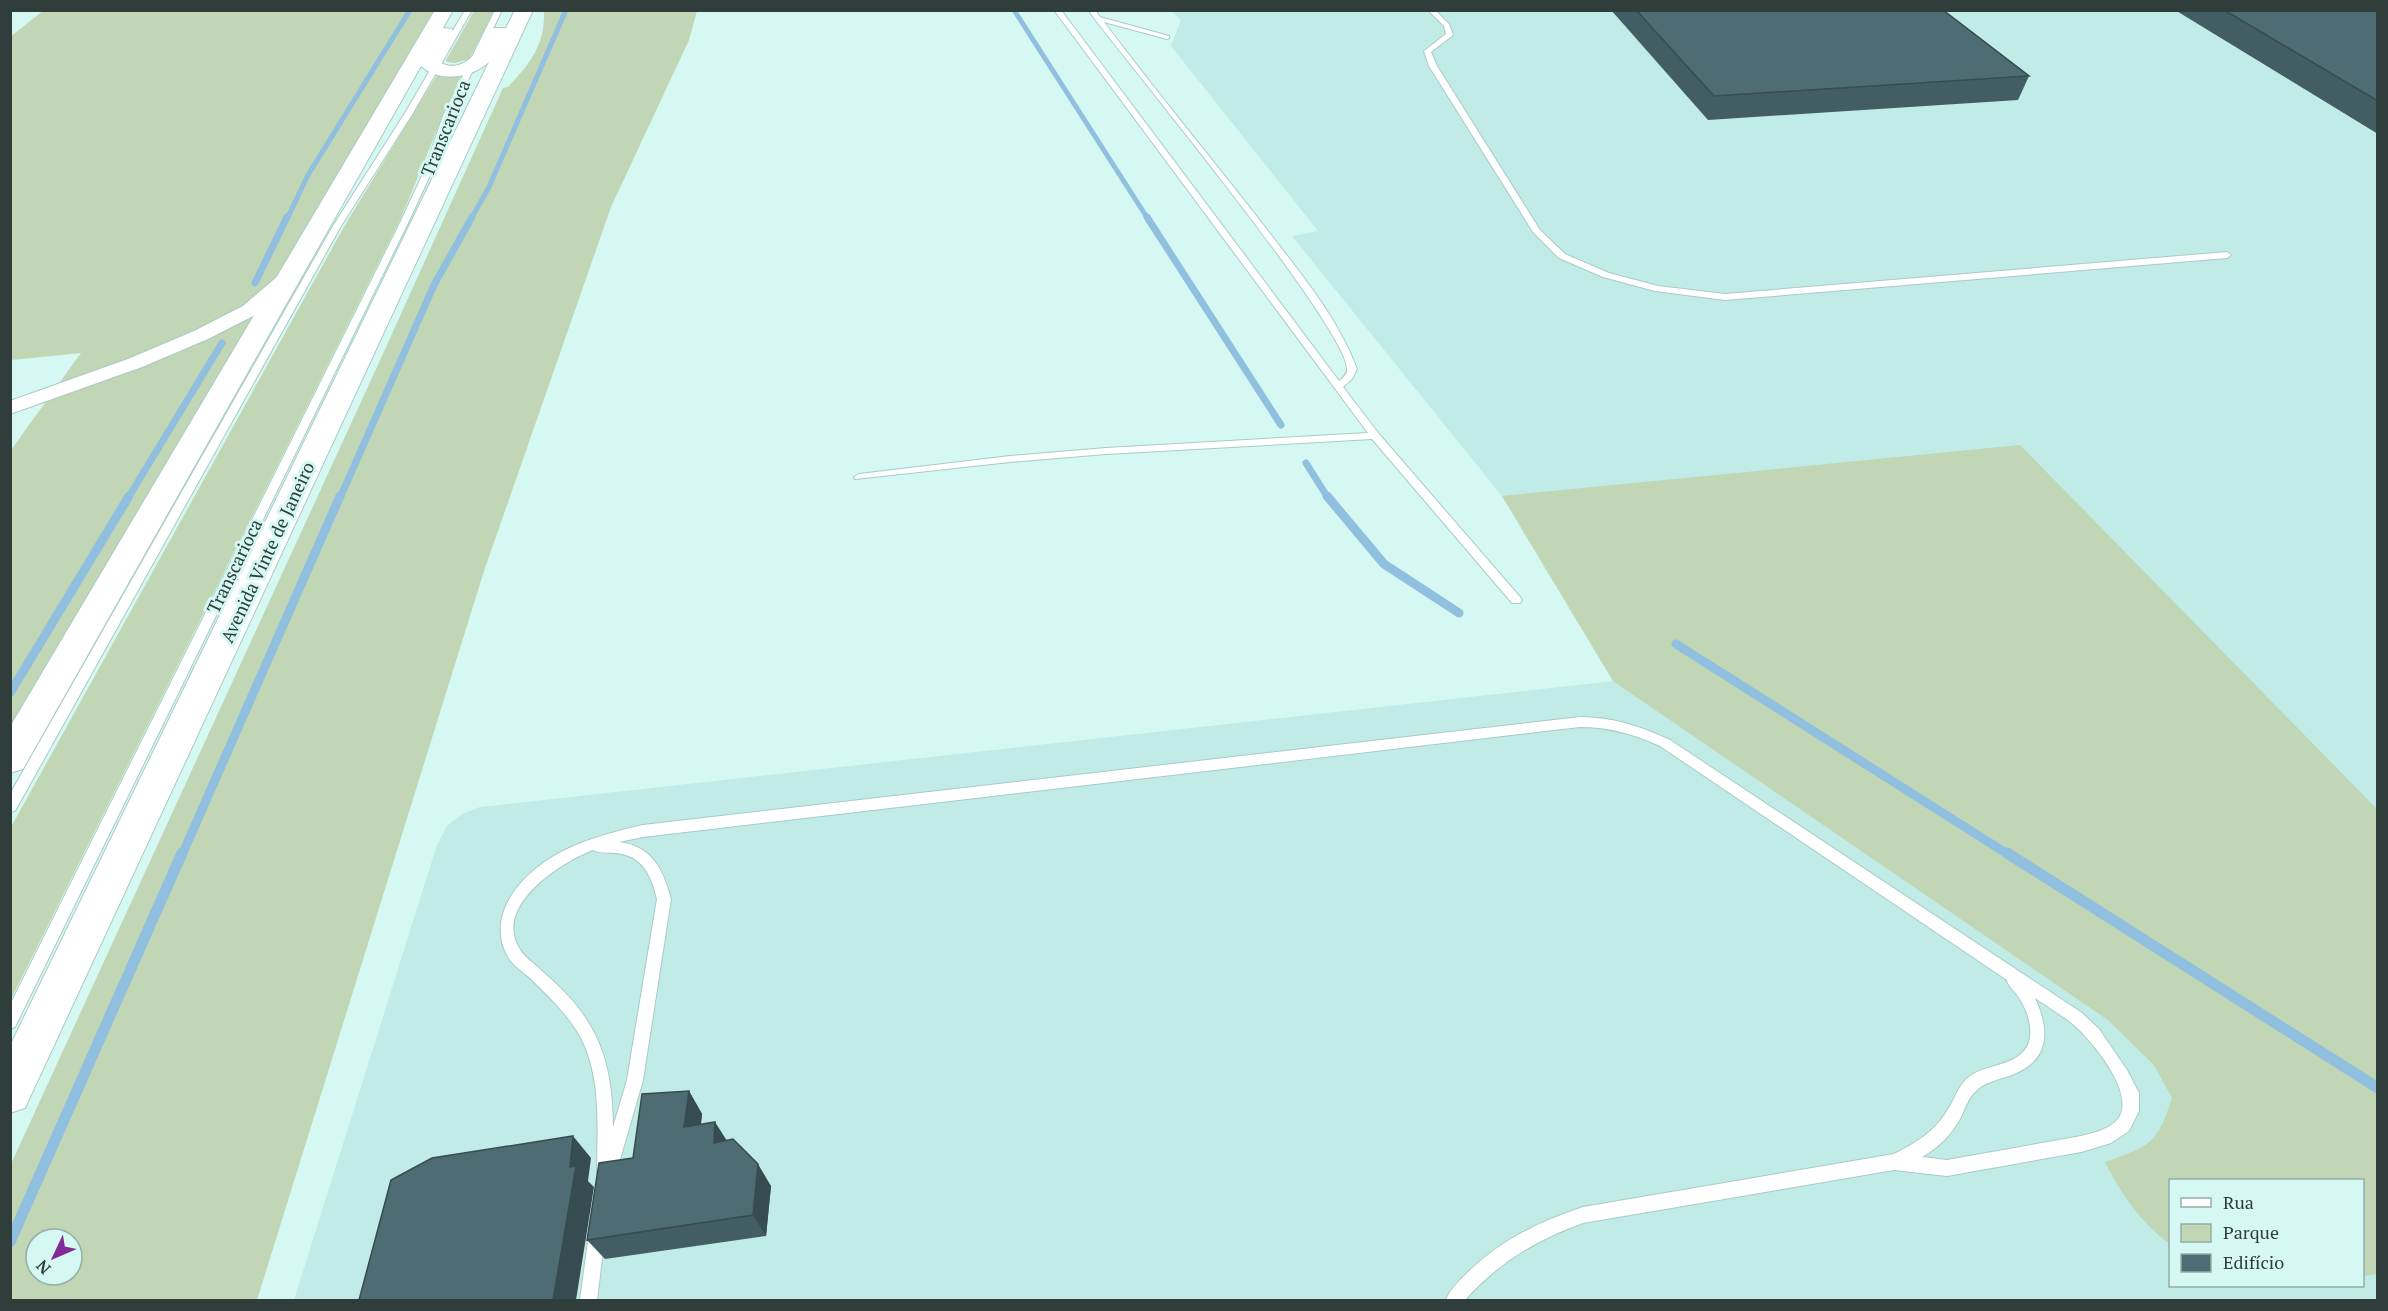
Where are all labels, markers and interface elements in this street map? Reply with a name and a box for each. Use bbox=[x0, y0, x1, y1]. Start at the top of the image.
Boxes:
street label: Transcarioca bbox=[415, 76, 475, 180]
street label: Avenida Vinte de Janeiro bbox=[214, 458, 320, 646]
street label: Transcarioca bbox=[201, 515, 267, 617]
legend bbox=[2169, 1179, 2364, 1287]
text: Rua bbox=[2223, 1190, 2254, 1214]
text: Parque bbox=[2223, 1220, 2279, 1244]
north arrow bbox=[24, 1227, 84, 1287]
text: Edifício bbox=[2223, 1250, 2284, 1274]
text: N bbox=[31, 1255, 55, 1279]

